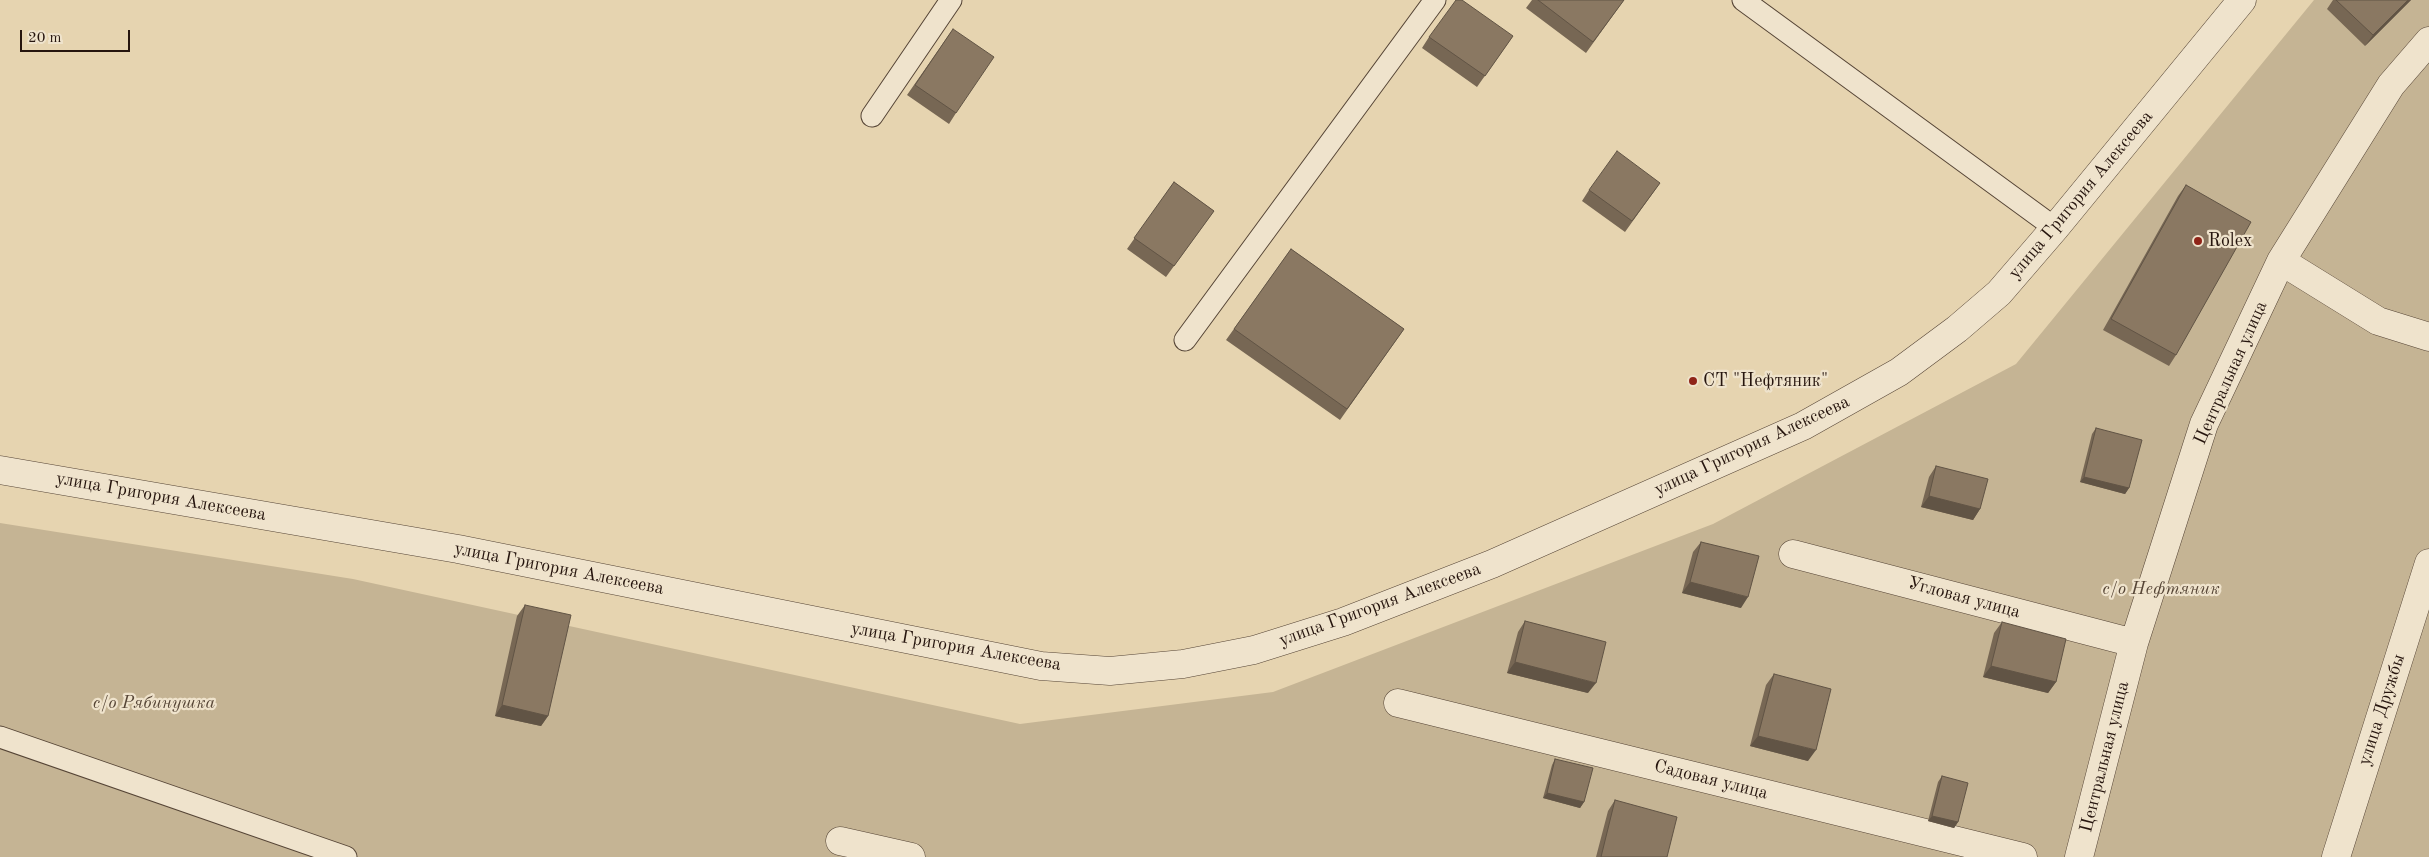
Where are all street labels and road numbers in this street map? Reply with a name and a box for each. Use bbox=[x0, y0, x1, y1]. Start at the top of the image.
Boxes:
street label: улица Григория Алексеева bbox=[2004, 106, 2158, 284]
street label: Центральная улица bbox=[2190, 298, 2272, 448]
street label: улица Григория Алексеева bbox=[1651, 391, 1853, 501]
street label: улица Григория Алексеева bbox=[54, 468, 268, 526]
street label: улица Григория Алексеева bbox=[452, 538, 666, 600]
street label: улица Григория Алексеева bbox=[1276, 558, 1484, 652]
street label: Угловая улица bbox=[1905, 573, 2023, 623]
street label: улица Григория Алексеева bbox=[849, 618, 1063, 676]
street label: улица Дружбы bbox=[2354, 652, 2410, 768]
street label: Центральная улица bbox=[2076, 679, 2134, 835]
street label: Садовая улица bbox=[1652, 755, 1770, 805]

